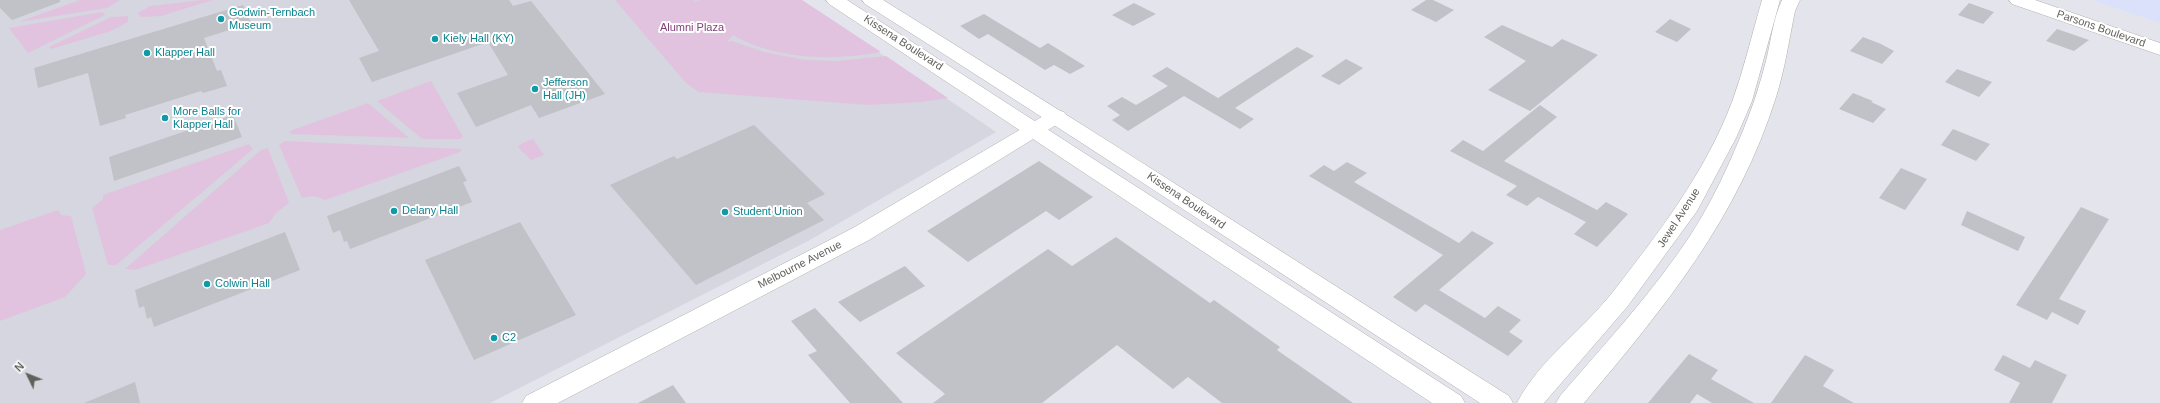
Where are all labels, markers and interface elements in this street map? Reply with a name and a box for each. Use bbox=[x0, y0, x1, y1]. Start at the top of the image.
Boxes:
place label: Godwin-Ternbach Museum bbox=[229, 6, 315, 32]
street label: Parsons Boulevard bbox=[2055, 8, 2147, 50]
street label: Kissena Boulevard bbox=[861, 12, 945, 74]
marker: Godwin-Ternbach Museum bbox=[216, 14, 226, 24]
park label: Alumni Plaza bbox=[660, 21, 724, 35]
place label: Kiely Hall (KY) bbox=[443, 32, 514, 46]
marker: Kiely Hall (KY) bbox=[430, 34, 440, 44]
place label: Klapper Hall bbox=[155, 46, 215, 60]
marker: Klapper Hall bbox=[142, 48, 152, 58]
place label: Jefferson Hall (JH) bbox=[543, 76, 588, 102]
marker: Jefferson Hall (JH) bbox=[530, 84, 540, 94]
place label: More Balls for Klapper Hall bbox=[173, 105, 241, 131]
marker: More Balls for Klapper Hall bbox=[160, 113, 170, 123]
street label: Kissena Boulevard bbox=[1144, 170, 1228, 232]
street label: Jewel Avenue bbox=[1655, 186, 1703, 250]
place label: Delany Hall bbox=[402, 204, 458, 218]
place label: Student Union bbox=[733, 205, 803, 219]
marker: Delany Hall bbox=[389, 206, 399, 216]
marker: Student Union bbox=[720, 207, 730, 217]
street label: Melbourne Avenue bbox=[756, 238, 844, 292]
place label: Colwin Hall bbox=[215, 277, 270, 291]
marker: Colwin Hall bbox=[202, 279, 212, 289]
place label: C2 bbox=[502, 331, 516, 345]
marker: C2 bbox=[489, 333, 499, 343]
north arrow bbox=[8, 355, 48, 395]
text: N bbox=[12, 360, 26, 374]

